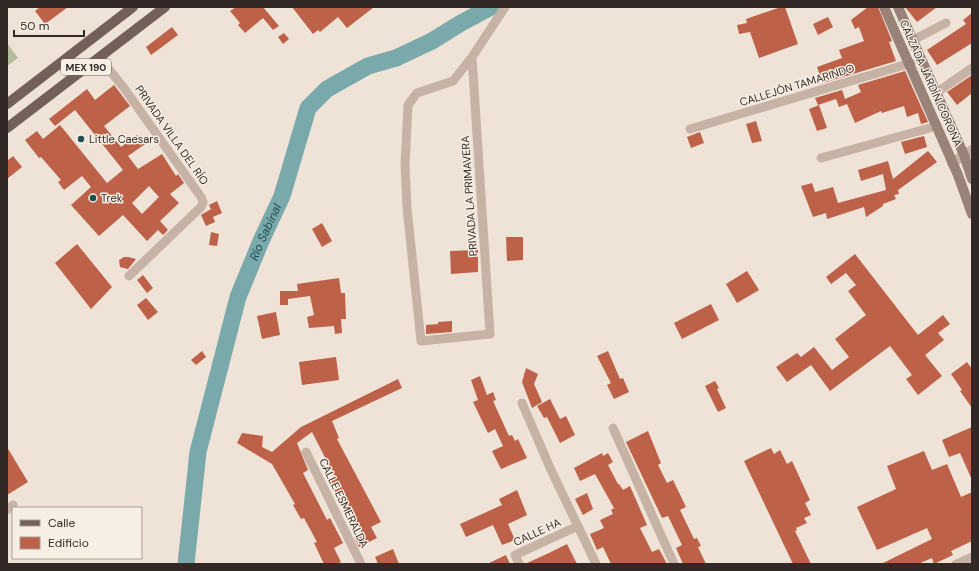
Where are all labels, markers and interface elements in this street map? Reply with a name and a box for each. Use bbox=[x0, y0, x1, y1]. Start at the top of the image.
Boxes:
scale bar bbox=[14, 12, 84, 38]
street label: CALZADA JARDÍN CORONA bbox=[897, 17, 965, 149]
text: 50 m bbox=[20, 18, 49, 34]
road number: MEX 190 bbox=[61, 59, 111, 75]
street label: CALLEJÓN TAMARINDO bbox=[738, 61, 856, 109]
street label: PRIVADA VILLA DEL RÍO bbox=[132, 83, 212, 187]
place label: Little Caesars bbox=[89, 132, 159, 146]
marker: Little Caesars bbox=[76, 134, 86, 144]
street label: PRIVADA LA PRIMAVERA bbox=[458, 135, 480, 257]
place label: Trek bbox=[101, 191, 123, 205]
marker: Trek bbox=[88, 193, 98, 203]
water label: Río Sabinal bbox=[246, 201, 285, 263]
street label: CALLE ESMERALDA bbox=[316, 456, 372, 550]
legend bbox=[12, 507, 142, 559]
text: Calle bbox=[48, 515, 75, 531]
street label: CALLE HA bbox=[511, 515, 563, 549]
text: Edificio bbox=[48, 535, 89, 551]

